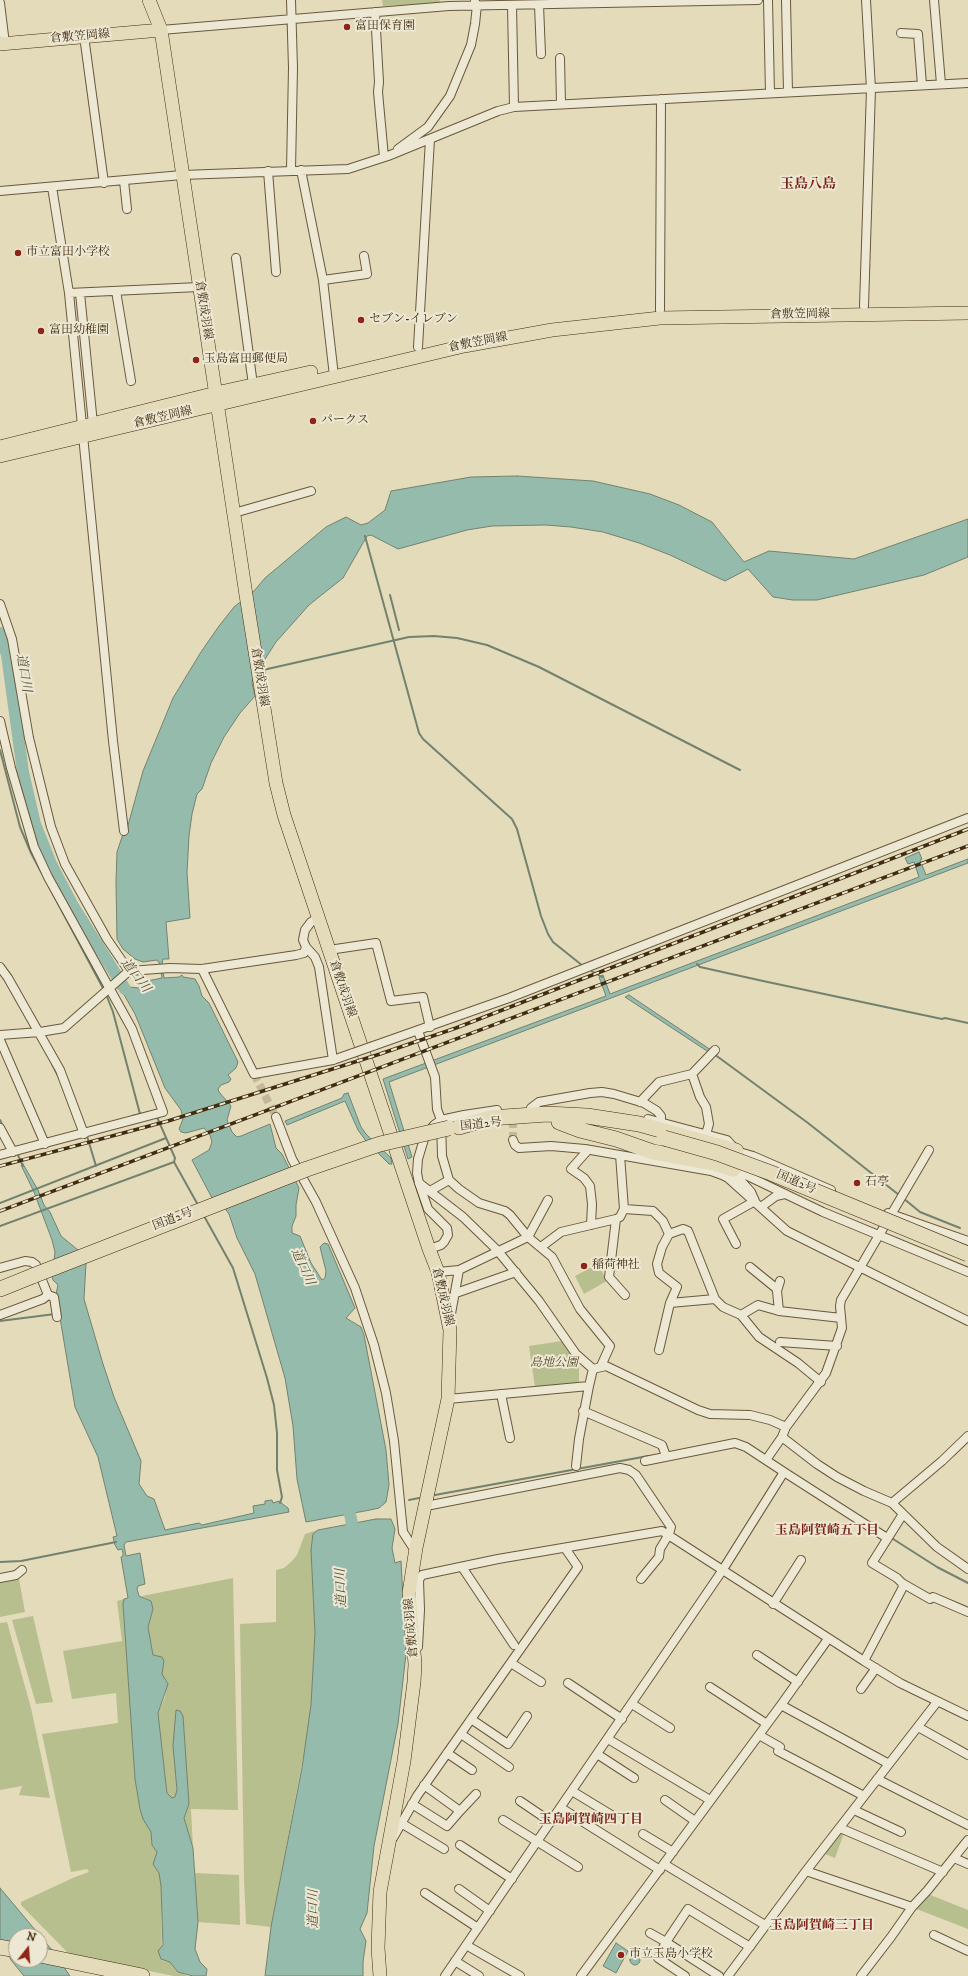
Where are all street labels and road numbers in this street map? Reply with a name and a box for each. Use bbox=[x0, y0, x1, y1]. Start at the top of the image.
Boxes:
street label: 倉敷笠岡線 bbox=[49, 27, 111, 47]
street label: 倉敷成羽線 bbox=[191, 279, 215, 341]
street label: 倉敷笠岡線 bbox=[770, 307, 830, 323]
street label: 倉敷笠岡線 bbox=[447, 330, 509, 356]
street label: 倉敷笠岡線 bbox=[132, 404, 194, 432]
street label: 倉敷成羽線 bbox=[247, 646, 271, 708]
street label: 倉敷成羽線 bbox=[325, 958, 359, 1020]
street label: 国道2号 bbox=[459, 1116, 503, 1134]
street label: 国道2号 bbox=[774, 1168, 818, 1198]
street label: 国道2号 bbox=[151, 1206, 195, 1234]
street label: 倉敷成羽線 bbox=[428, 1266, 456, 1328]
street label: 倉敷成羽線 bbox=[402, 1597, 422, 1659]

